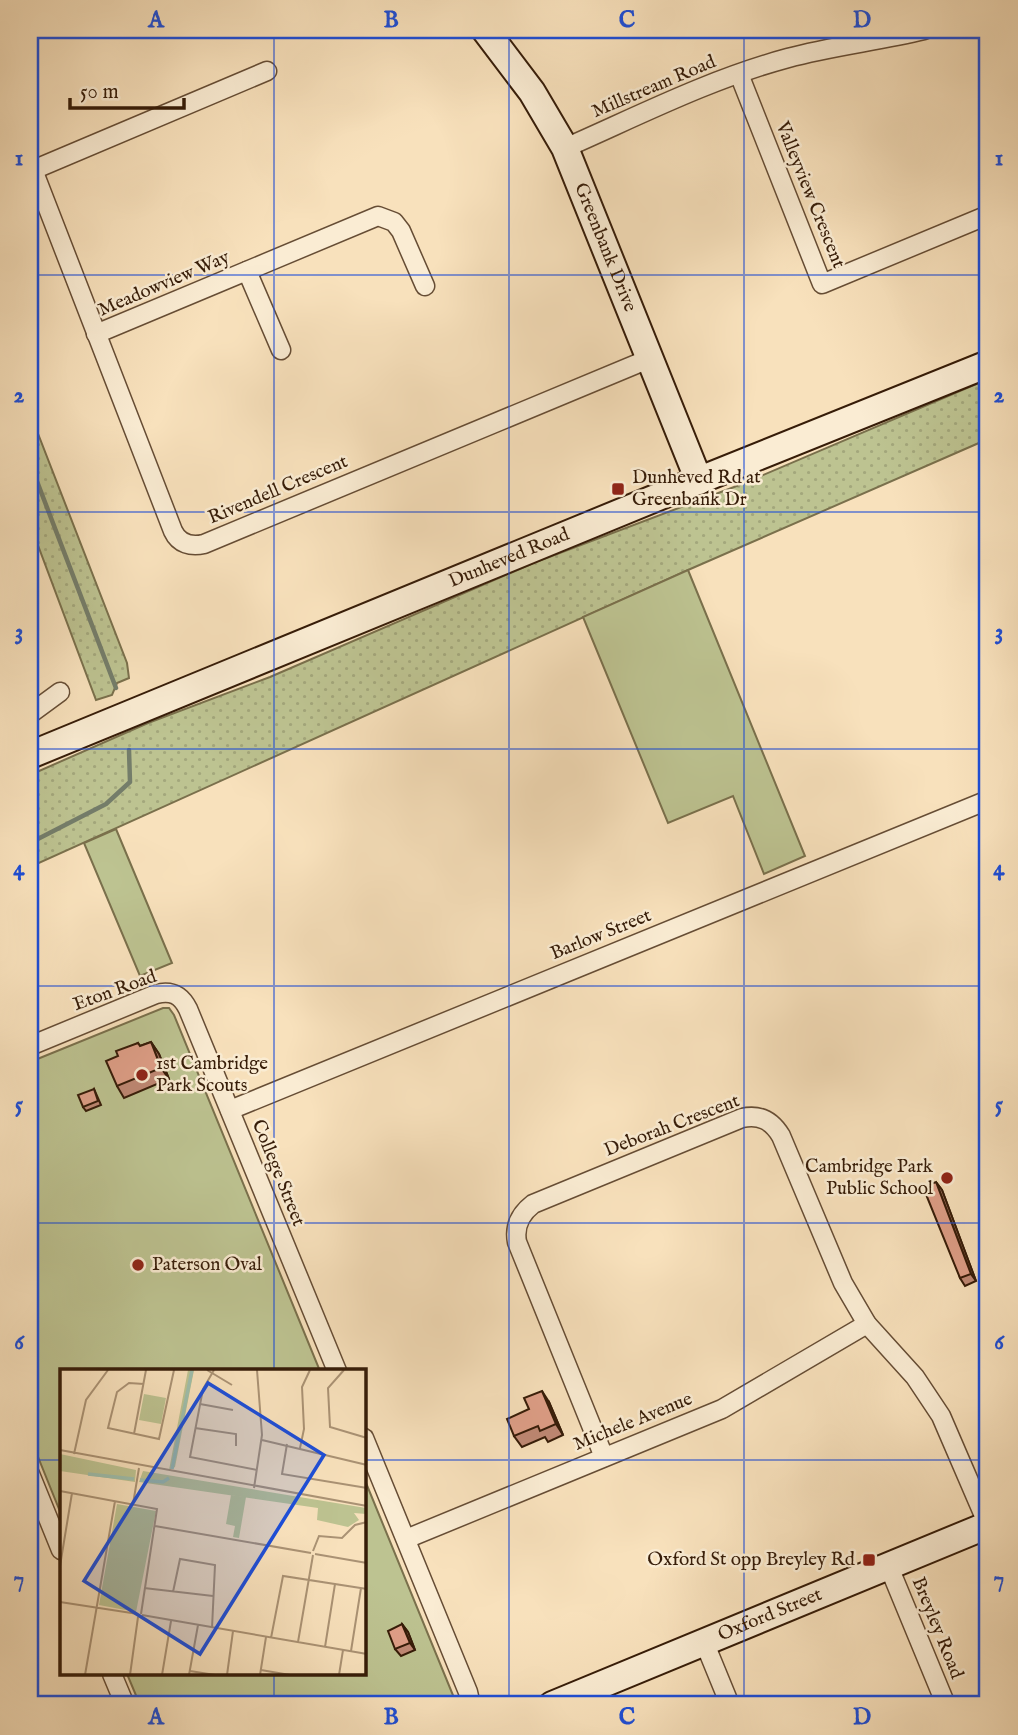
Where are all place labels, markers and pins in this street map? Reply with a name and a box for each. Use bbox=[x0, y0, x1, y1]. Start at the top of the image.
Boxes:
place label: Dunheved Rd at Greenbank Dr bbox=[632, 466, 761, 512]
marker: Dunheved Rd at Greenbank Dr bbox=[610, 481, 626, 497]
place label: 1st Cambridge Park Scouts bbox=[156, 1052, 268, 1098]
marker: 1st Cambridge Park Scouts bbox=[134, 1067, 150, 1083]
place label: Cambridge Park Public School bbox=[805, 1155, 934, 1201]
marker: Cambridge Park Public School bbox=[939, 1170, 955, 1186]
place label: Paterson Oval bbox=[152, 1253, 263, 1277]
marker: Paterson Oval bbox=[130, 1257, 146, 1273]
place label: Oxford St opp Breyley Rd bbox=[647, 1548, 856, 1572]
marker: Oxford St opp Breyley Rd bbox=[861, 1552, 877, 1568]

